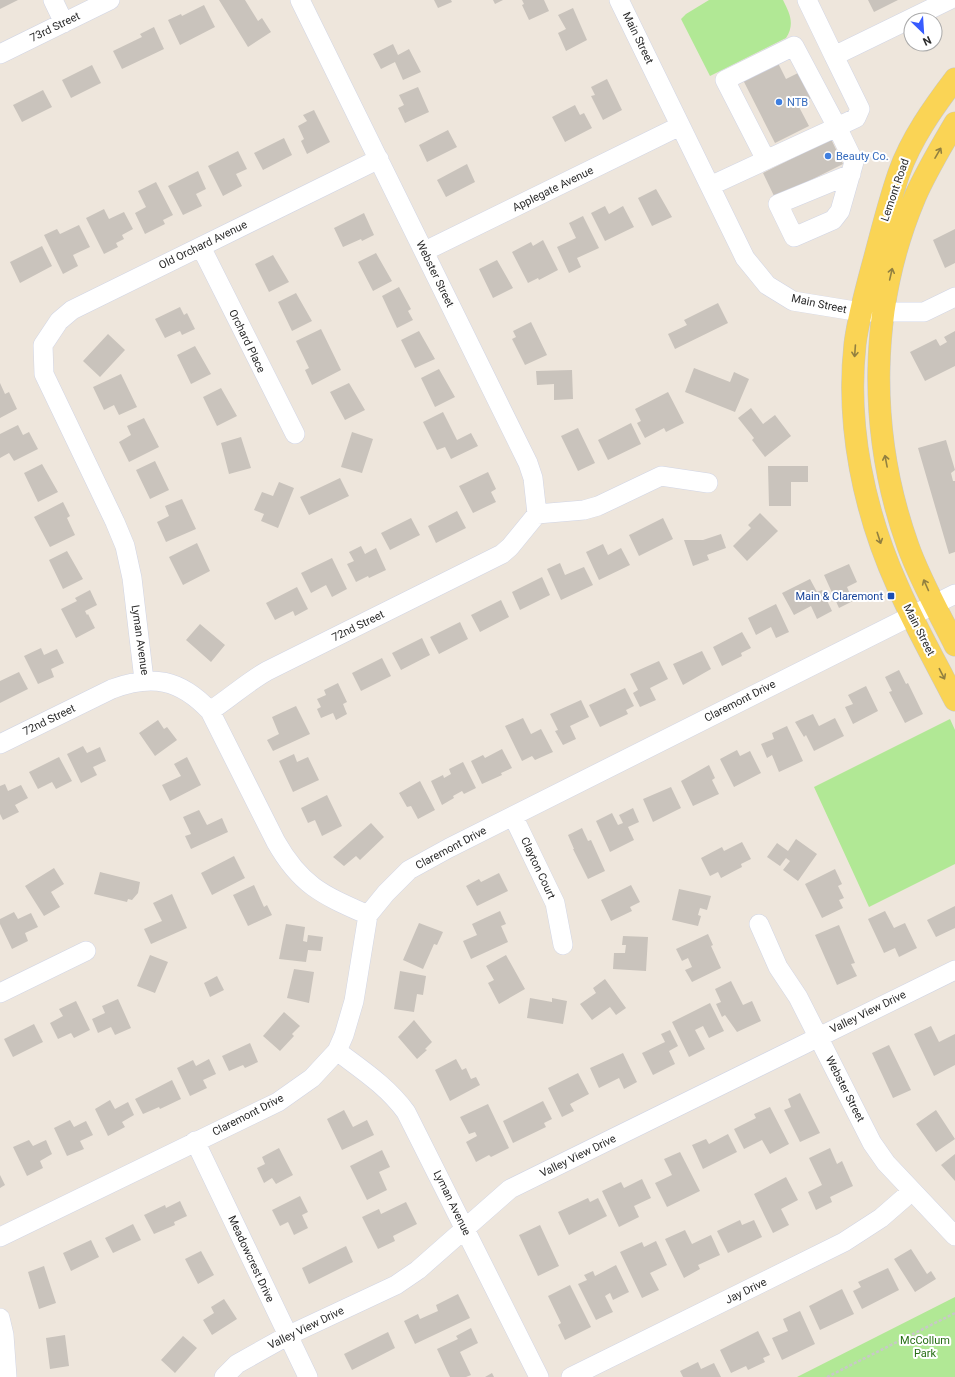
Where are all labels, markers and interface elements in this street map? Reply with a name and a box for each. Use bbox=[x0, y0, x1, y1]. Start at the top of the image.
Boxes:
street label: 73rd Street bbox=[28, 9, 82, 45]
street label: Main Street bbox=[620, 10, 656, 66]
north arrow bbox=[903, 12, 943, 52]
text: N bbox=[921, 33, 933, 48]
place label: NTB bbox=[787, 96, 808, 109]
marker: NTB bbox=[774, 97, 784, 107]
one-way arrow bbox=[934, 147, 942, 159]
place label: Beauty Co. bbox=[836, 150, 889, 163]
marker: Beauty Co. bbox=[823, 151, 833, 161]
street label: Lemont Road bbox=[878, 157, 912, 223]
street label: Applegate Avenue bbox=[510, 164, 596, 214]
street label: Old Orchard Avenue bbox=[157, 218, 249, 272]
street label: Webster Street bbox=[413, 239, 457, 310]
one-way arrow bbox=[888, 267, 896, 280]
street label: Main Street bbox=[790, 292, 848, 316]
street label: Orchard Place bbox=[226, 307, 268, 375]
one-way arrow bbox=[851, 344, 858, 357]
one-way arrow bbox=[882, 455, 890, 468]
one-way arrow bbox=[876, 532, 883, 545]
one-way arrow bbox=[922, 579, 929, 591]
place label: Main & Claremont bbox=[795, 590, 883, 603]
marker: Main & Claremont bbox=[886, 591, 896, 601]
street label: Main Street bbox=[900, 602, 938, 658]
street label: Lyman Avenue bbox=[129, 604, 151, 676]
street label: 72nd Street bbox=[330, 608, 387, 644]
one-way arrow bbox=[939, 668, 946, 680]
street label: Claremont Drive bbox=[702, 677, 778, 725]
street label: 72nd Street bbox=[21, 702, 78, 738]
street label: Claremont Drive bbox=[413, 824, 489, 872]
street label: Clayton Court bbox=[518, 835, 558, 901]
street label: Valley View Drive bbox=[828, 988, 908, 1036]
street label: Webster Street bbox=[823, 1054, 867, 1124]
street label: Claremont Drive bbox=[210, 1091, 286, 1139]
street label: Valley View Drive bbox=[538, 1132, 618, 1180]
street label: Lyman Avenue bbox=[431, 1168, 473, 1238]
street label: Meadowcrest Drive bbox=[225, 1214, 277, 1305]
street label: Jay Drive bbox=[723, 1275, 769, 1307]
street label: Valley View Drive bbox=[266, 1304, 346, 1352]
park label: McCollum Park bbox=[900, 1334, 950, 1360]

